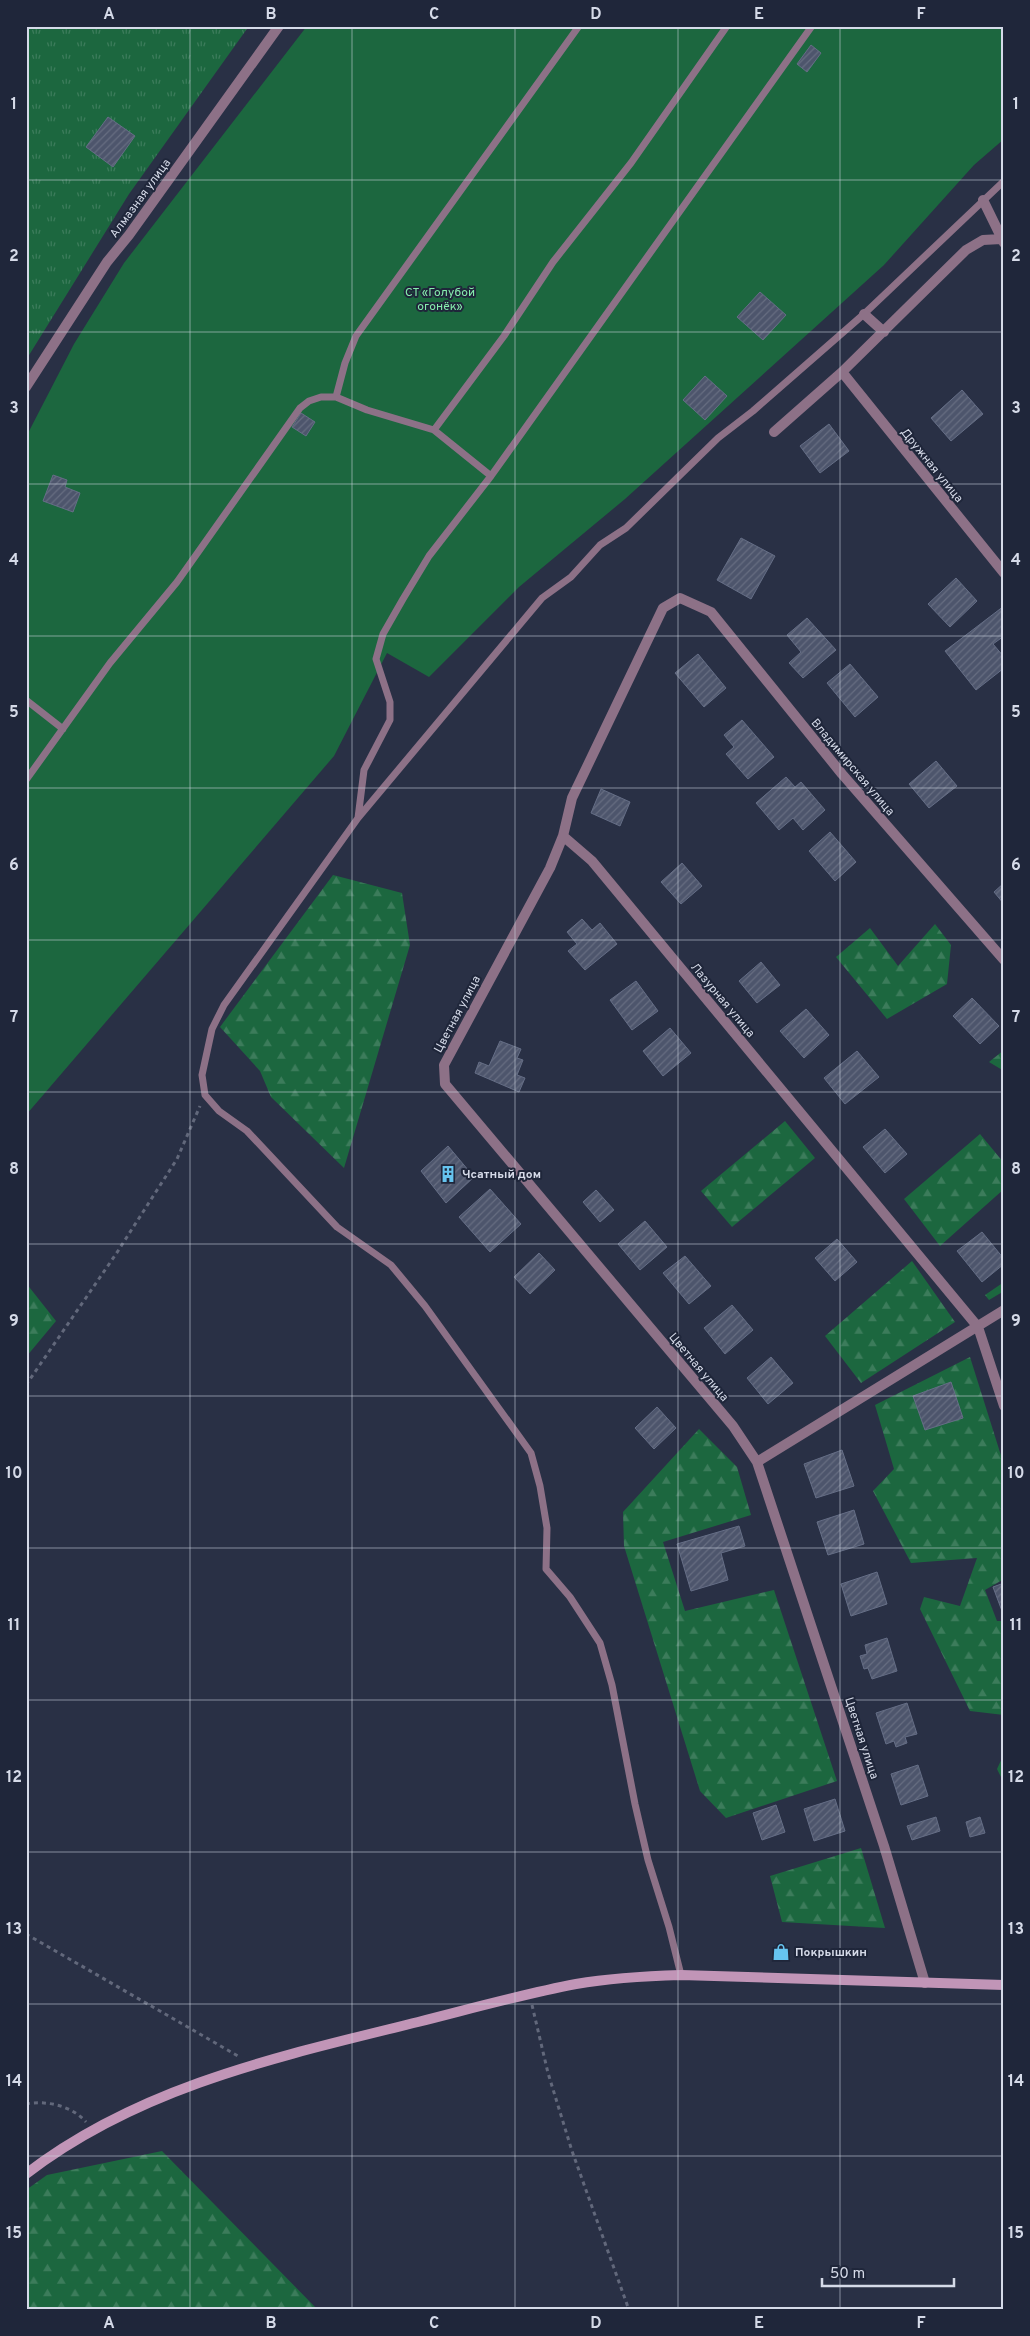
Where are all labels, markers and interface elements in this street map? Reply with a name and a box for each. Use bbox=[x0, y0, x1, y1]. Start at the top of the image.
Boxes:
text: A bbox=[103, 5, 115, 25]
text: B bbox=[265, 5, 277, 25]
text: C bbox=[429, 5, 439, 25]
text: D bbox=[590, 5, 602, 25]
text: E bbox=[754, 5, 764, 25]
text: F bbox=[916, 5, 926, 25]
text: 1 bbox=[11, 95, 17, 115]
text: 1 bbox=[1013, 95, 1019, 115]
street label: Алмазная улица bbox=[107, 156, 175, 241]
text: 2 bbox=[9, 247, 19, 267]
text: 2 bbox=[1011, 247, 1021, 267]
park label: СТ «Голубой огонёк» bbox=[405, 285, 475, 315]
text: 3 bbox=[9, 399, 19, 419]
text: 3 bbox=[1011, 399, 1021, 419]
street label: Дружная улица bbox=[896, 425, 966, 506]
text: 4 bbox=[9, 551, 19, 571]
text: 4 bbox=[1011, 551, 1021, 571]
text: 5 bbox=[9, 703, 19, 723]
text: 5 bbox=[1011, 703, 1021, 723]
street label: Владимирская улица bbox=[807, 716, 898, 820]
text: 6 bbox=[9, 856, 19, 876]
text: 6 bbox=[1011, 856, 1021, 876]
street label: Лазурная улица bbox=[686, 960, 758, 1041]
street label: Цветная улица bbox=[431, 973, 485, 1056]
text: 7 bbox=[10, 1008, 18, 1028]
text: 7 bbox=[1012, 1008, 1020, 1028]
text: 8 bbox=[9, 1160, 19, 1180]
text: 8 bbox=[1011, 1160, 1021, 1180]
building icon: Чсатный дом bbox=[438, 1164, 458, 1184]
place label: Чсатный дом bbox=[462, 1167, 541, 1183]
text: 9 bbox=[9, 1312, 19, 1332]
text: 9 bbox=[1011, 1312, 1021, 1332]
street label: Цветная улица bbox=[665, 1330, 732, 1405]
text: 10 bbox=[6, 1464, 22, 1484]
text: 10 bbox=[1008, 1464, 1024, 1484]
text: 11 bbox=[8, 1616, 20, 1636]
text: 11 bbox=[1010, 1616, 1022, 1636]
street label: Цветная улица bbox=[840, 1695, 882, 1781]
text: 12 bbox=[6, 1768, 22, 1788]
text: 12 bbox=[1008, 1768, 1024, 1788]
text: 13 bbox=[6, 1920, 22, 1940]
text: 13 bbox=[1008, 1920, 1024, 1940]
shop icon: Покрышкин bbox=[771, 1942, 791, 1962]
place label: Покрышкин bbox=[795, 1945, 867, 1961]
text: 14 bbox=[6, 2072, 22, 2092]
text: 14 bbox=[1008, 2072, 1024, 2092]
text: 15 bbox=[6, 2224, 22, 2244]
text: 15 bbox=[1008, 2224, 1024, 2244]
scale bar bbox=[822, 2256, 955, 2288]
text: 50 m bbox=[830, 2265, 865, 2284]
text: A bbox=[103, 2314, 115, 2334]
text: B bbox=[265, 2314, 277, 2334]
text: C bbox=[429, 2314, 439, 2334]
text: D bbox=[590, 2314, 602, 2334]
text: E bbox=[754, 2314, 764, 2334]
text: F bbox=[916, 2314, 926, 2334]

